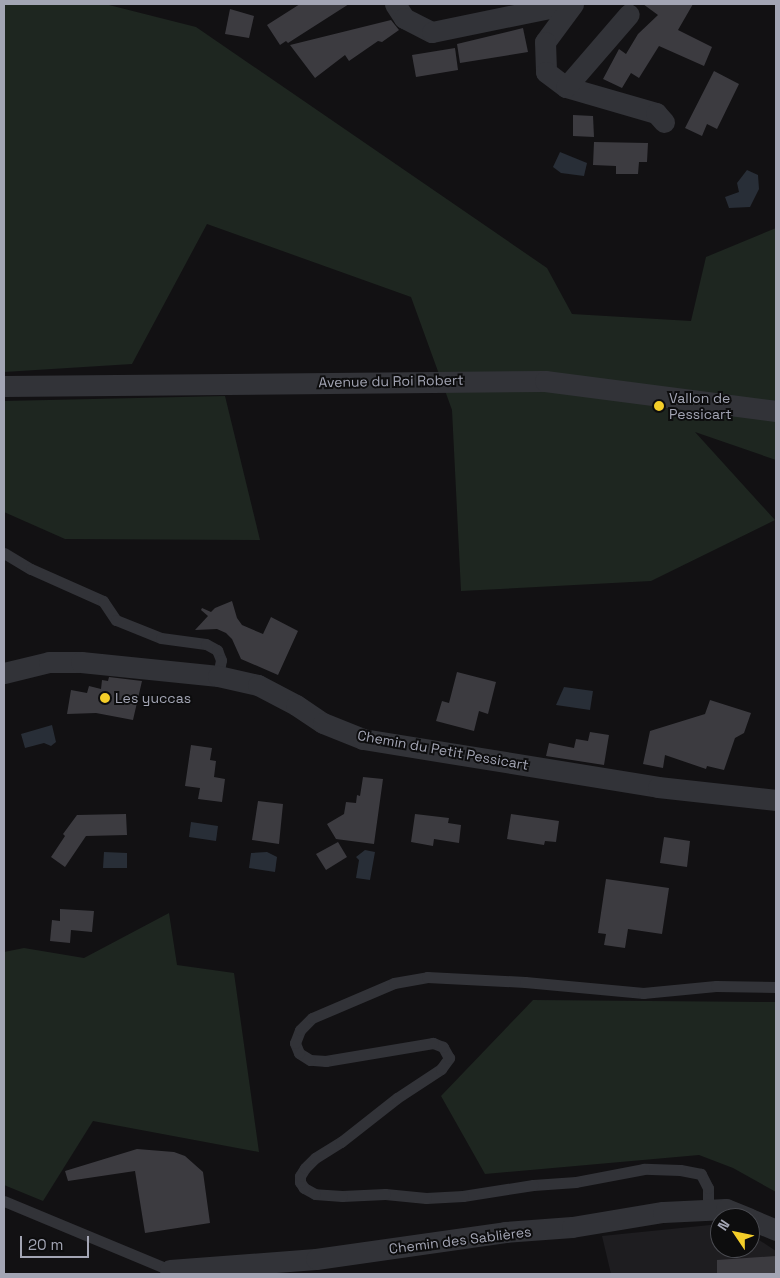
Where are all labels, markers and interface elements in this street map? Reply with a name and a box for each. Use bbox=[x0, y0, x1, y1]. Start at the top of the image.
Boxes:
street label: Avenue du Roi Robert bbox=[318, 371, 464, 391]
place label: Vallon de Pessicart bbox=[669, 390, 732, 422]
marker: Vallon de Pessicart bbox=[653, 400, 665, 412]
place label: Les yuccas bbox=[115, 690, 191, 706]
marker: Les yuccas bbox=[99, 692, 111, 704]
street label: Chemin du Petit Pessicart bbox=[356, 727, 530, 773]
north arrow bbox=[710, 1208, 760, 1258]
text: N bbox=[713, 1216, 733, 1234]
street label: Chemin des Sablières bbox=[388, 1223, 532, 1257]
scale bar bbox=[22, 1226, 91, 1258]
text: 20 m bbox=[28, 1235, 63, 1254]

